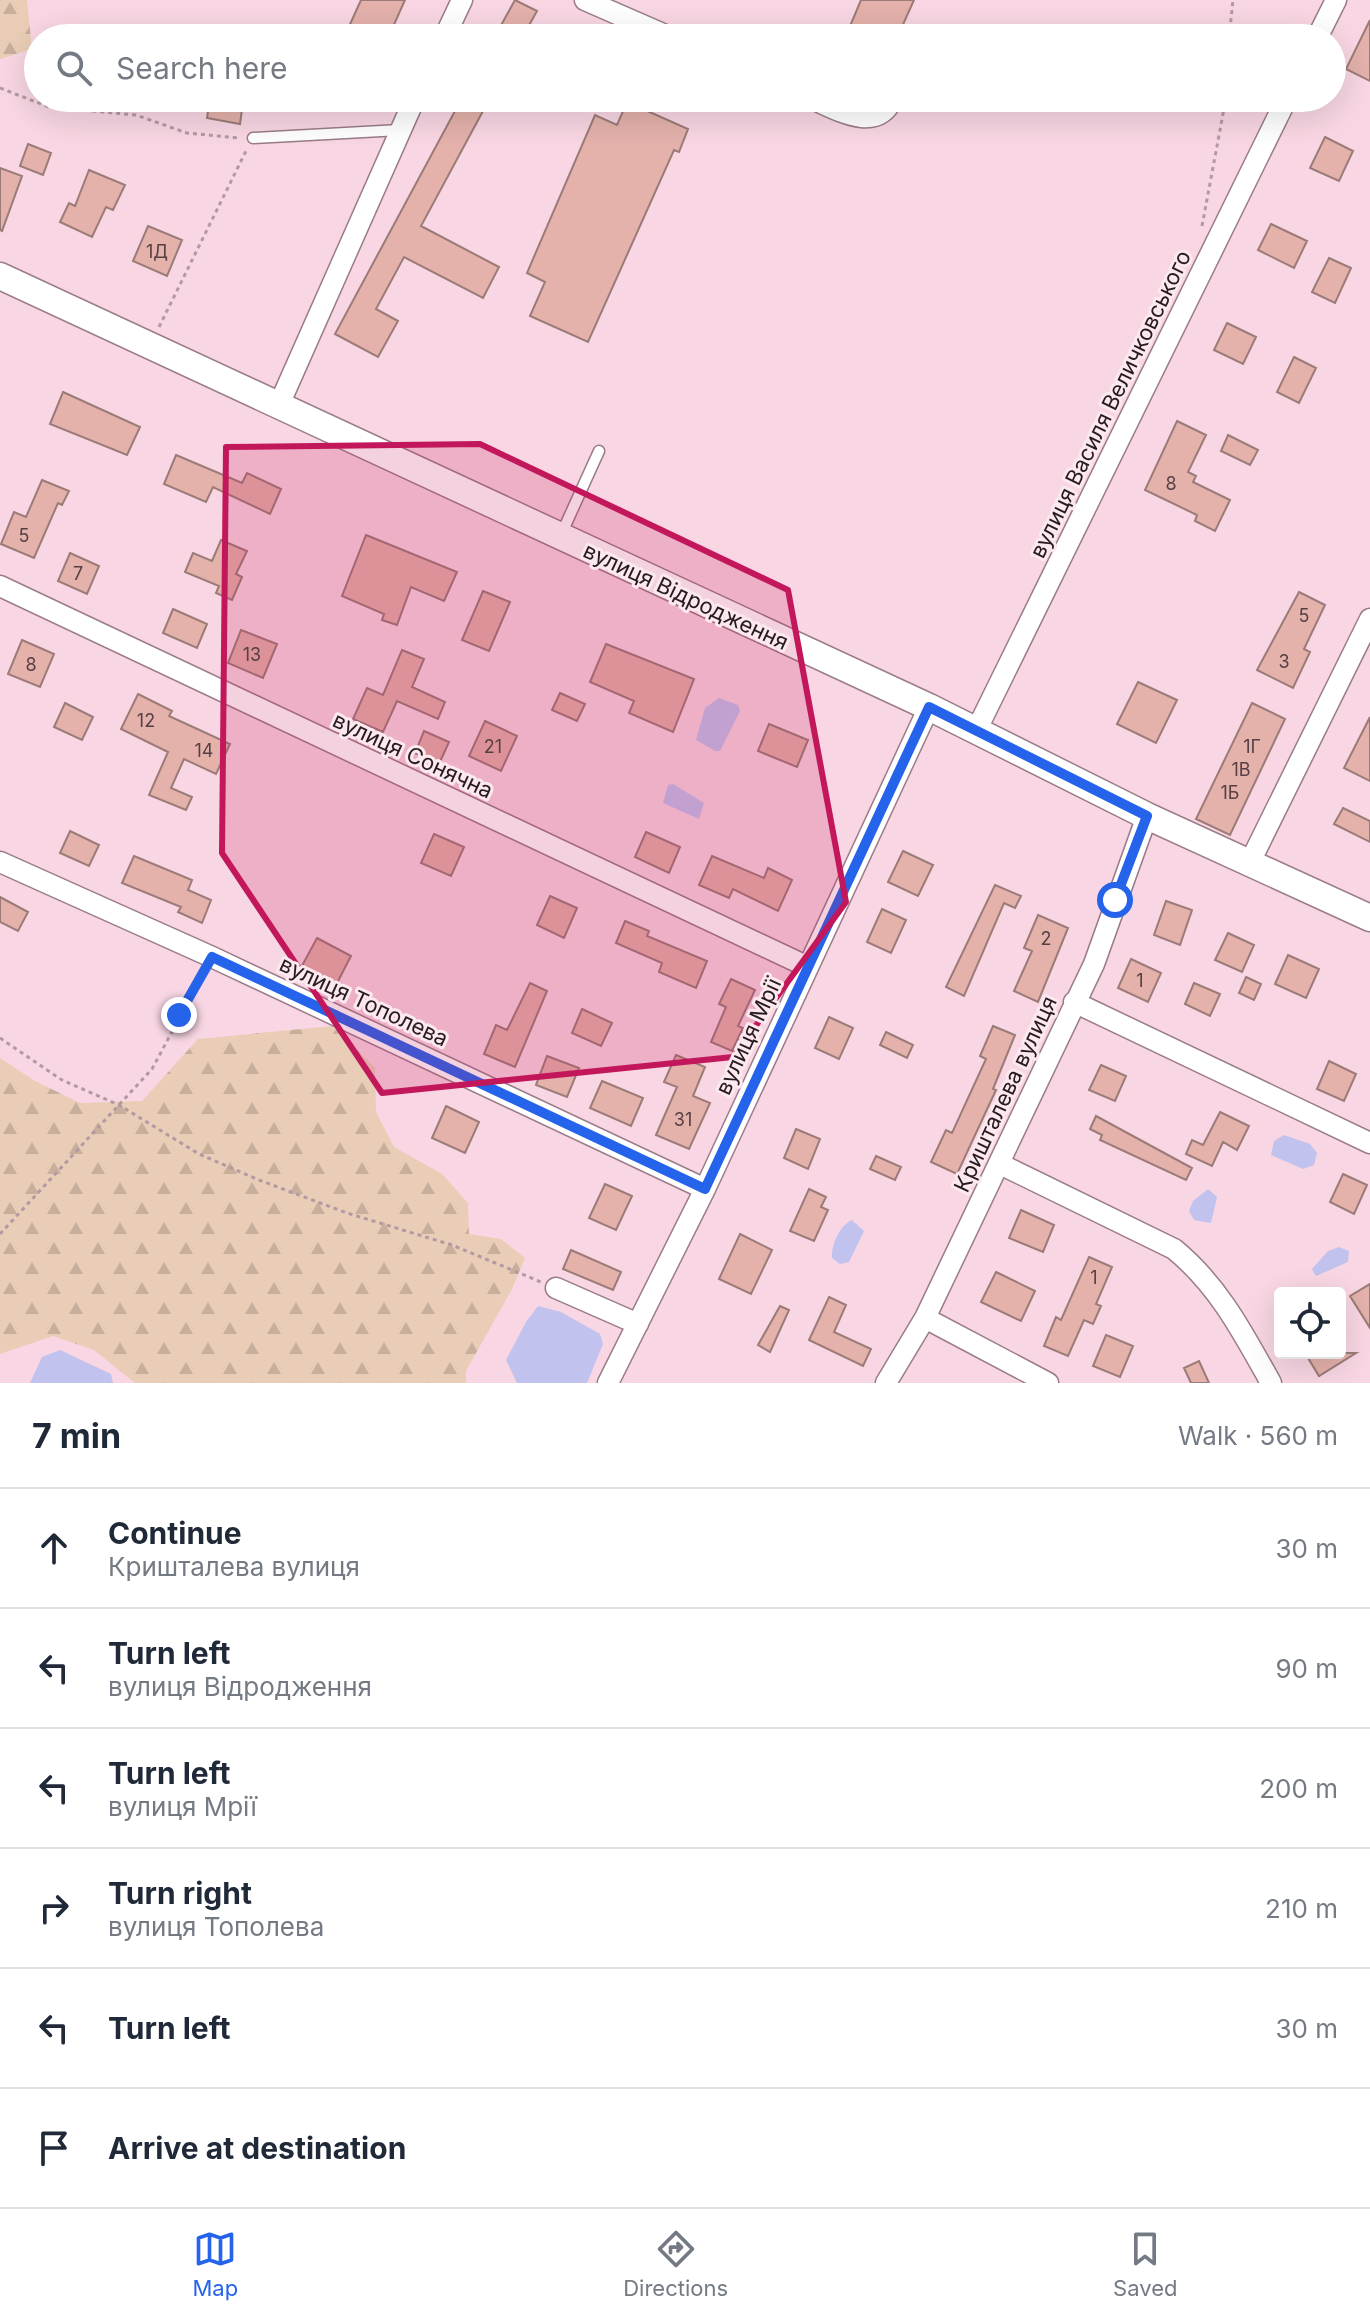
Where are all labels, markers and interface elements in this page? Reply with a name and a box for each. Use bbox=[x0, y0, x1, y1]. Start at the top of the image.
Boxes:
search box bbox=[24, 24, 1346, 112]
icon: search bbox=[52, 46, 96, 90]
text: Search here bbox=[116, 50, 288, 86]
house number: 1Д bbox=[146, 241, 168, 262]
street label: вулиця Василя Величковського bbox=[1024, 246, 1196, 562]
house number: 8 bbox=[1165, 473, 1177, 494]
house number: 5 bbox=[19, 525, 29, 546]
street label: вулиця Відродження bbox=[579, 537, 793, 655]
house number: 7 bbox=[73, 563, 83, 584]
house number: 5 bbox=[1299, 605, 1309, 626]
house number: 13 bbox=[243, 644, 261, 665]
house number: 3 bbox=[1278, 651, 1290, 672]
house number: 8 bbox=[25, 654, 37, 675]
street label: вулиця Сонячна bbox=[329, 707, 497, 803]
house number: 12 bbox=[137, 710, 155, 731]
house number: 21 bbox=[484, 736, 502, 757]
house number: 1Г bbox=[1243, 736, 1261, 757]
house number: 14 bbox=[195, 740, 213, 761]
house number: 1В bbox=[1231, 759, 1251, 780]
house number: 1Б bbox=[1221, 782, 1239, 803]
route start bbox=[1097, 882, 1133, 918]
house number: 2 bbox=[1041, 928, 1051, 949]
street label: вулиця Тополева bbox=[276, 951, 452, 1051]
house number: 1 bbox=[1136, 970, 1144, 991]
street label: вулиця Мрії bbox=[710, 972, 787, 1099]
street label: Кришталева вулиця bbox=[948, 992, 1062, 1196]
route end bbox=[161, 997, 197, 1033]
house number: 31 bbox=[674, 1109, 692, 1130]
house number: 1 bbox=[1090, 1267, 1098, 1288]
map controls bbox=[1274, 1287, 1346, 1359]
button: locate bbox=[1274, 1287, 1346, 1359]
text: 7 min bbox=[32, 1415, 121, 1456]
text: Walk · 560 m bbox=[1178, 1420, 1338, 1451]
text: Continue bbox=[108, 1515, 242, 1551]
icon: ahead bbox=[32, 1526, 76, 1570]
text: 30 m bbox=[1275, 1533, 1338, 1564]
text: Кришталева вулиця bbox=[108, 1551, 360, 1582]
text: Turn left bbox=[108, 1635, 230, 1671]
icon: left bbox=[32, 1646, 76, 1690]
text: 90 m bbox=[1275, 1653, 1338, 1684]
text: вулиця Відродження bbox=[108, 1671, 372, 1702]
text: Turn left bbox=[108, 1755, 230, 1791]
icon: left bbox=[32, 1766, 76, 1810]
text: 200 m bbox=[1259, 1773, 1338, 1804]
text: вулиця Мрії bbox=[108, 1791, 257, 1822]
text: Turn right bbox=[108, 1875, 252, 1911]
icon: right bbox=[32, 1886, 76, 1930]
text: 210 m bbox=[1265, 1893, 1338, 1924]
text: вулиця Тополева bbox=[108, 1911, 324, 1942]
icon: left bbox=[32, 2006, 76, 2050]
text: Turn left bbox=[108, 2010, 230, 2046]
text: 30 m bbox=[1275, 2013, 1338, 2044]
icon: arrive bbox=[32, 2126, 76, 2170]
text: Arrive at destination bbox=[108, 2130, 406, 2166]
tab: Map bbox=[193, 2227, 238, 2301]
tab: Directions bbox=[623, 2227, 728, 2301]
tab: Saved bbox=[1113, 2227, 1177, 2301]

